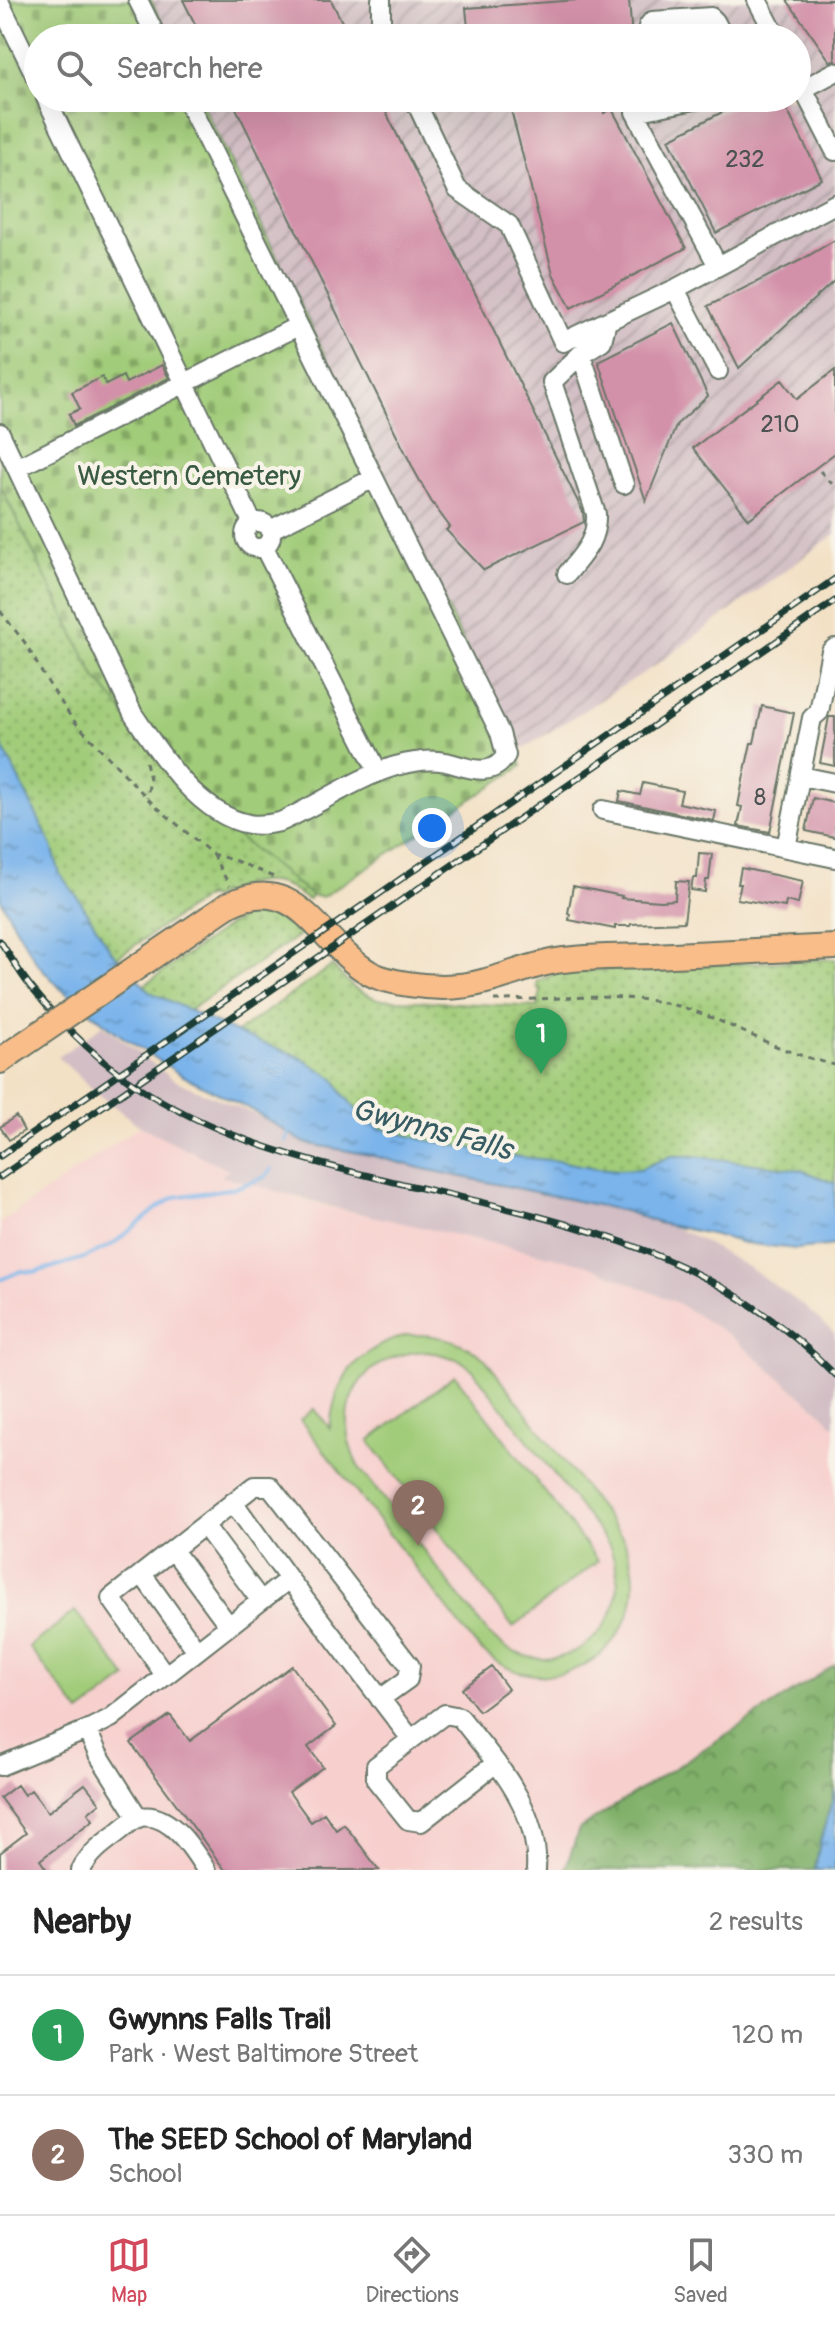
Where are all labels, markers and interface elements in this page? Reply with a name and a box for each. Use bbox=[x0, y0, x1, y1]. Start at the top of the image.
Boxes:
search box bbox=[24, 24, 811, 112]
icon: search bbox=[52, 46, 96, 90]
text: Search here bbox=[116, 50, 263, 87]
house number: 232 bbox=[725, 145, 765, 174]
house number: 210 bbox=[760, 410, 800, 439]
park label: Western Cemetery bbox=[77, 459, 301, 494]
house number: 8 bbox=[754, 783, 766, 812]
your location bbox=[412, 808, 452, 848]
pin: 1 bbox=[515, 1008, 567, 1074]
water label: Gwynns Falls bbox=[348, 1090, 519, 1170]
pin: 2 bbox=[392, 1480, 444, 1546]
text: Nearby bbox=[32, 1901, 131, 1944]
text: 2 results bbox=[709, 1906, 803, 1938]
text: Gwynns Falls Trail bbox=[108, 2001, 332, 2038]
text: 1 bbox=[53, 2019, 63, 2051]
text: 120 m bbox=[732, 2019, 803, 2051]
text: Park · West Baltimore Street bbox=[108, 2038, 418, 2070]
text: The SEED School of Maryland bbox=[108, 2121, 472, 2158]
text: 2 bbox=[51, 2139, 65, 2171]
text: 330 m bbox=[727, 2139, 803, 2171]
text: School bbox=[108, 2158, 183, 2190]
tab: Map bbox=[107, 2233, 151, 2309]
tab: Directions bbox=[366, 2233, 459, 2309]
tab: Saved bbox=[673, 2233, 728, 2309]

